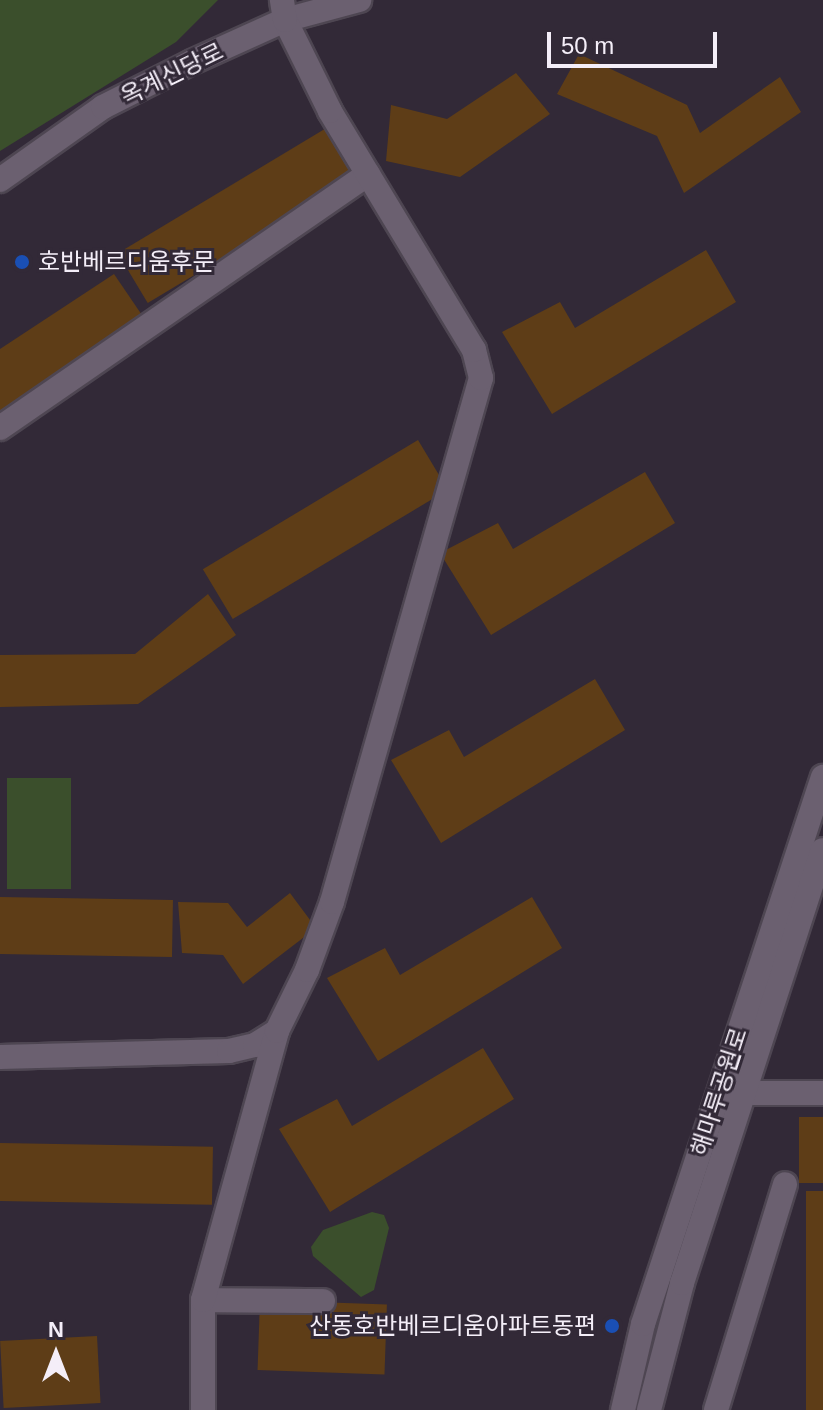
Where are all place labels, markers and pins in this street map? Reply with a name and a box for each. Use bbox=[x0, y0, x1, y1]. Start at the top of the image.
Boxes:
place label: 호반베르디움후문 bbox=[38, 248, 215, 276]
marker: 호반베르디움후문 bbox=[13, 253, 31, 271]
place label: 산동호반베르디움아파트동편 bbox=[309, 1312, 596, 1340]
marker: 산동호반베르디움아파트동편 bbox=[603, 1317, 621, 1335]

